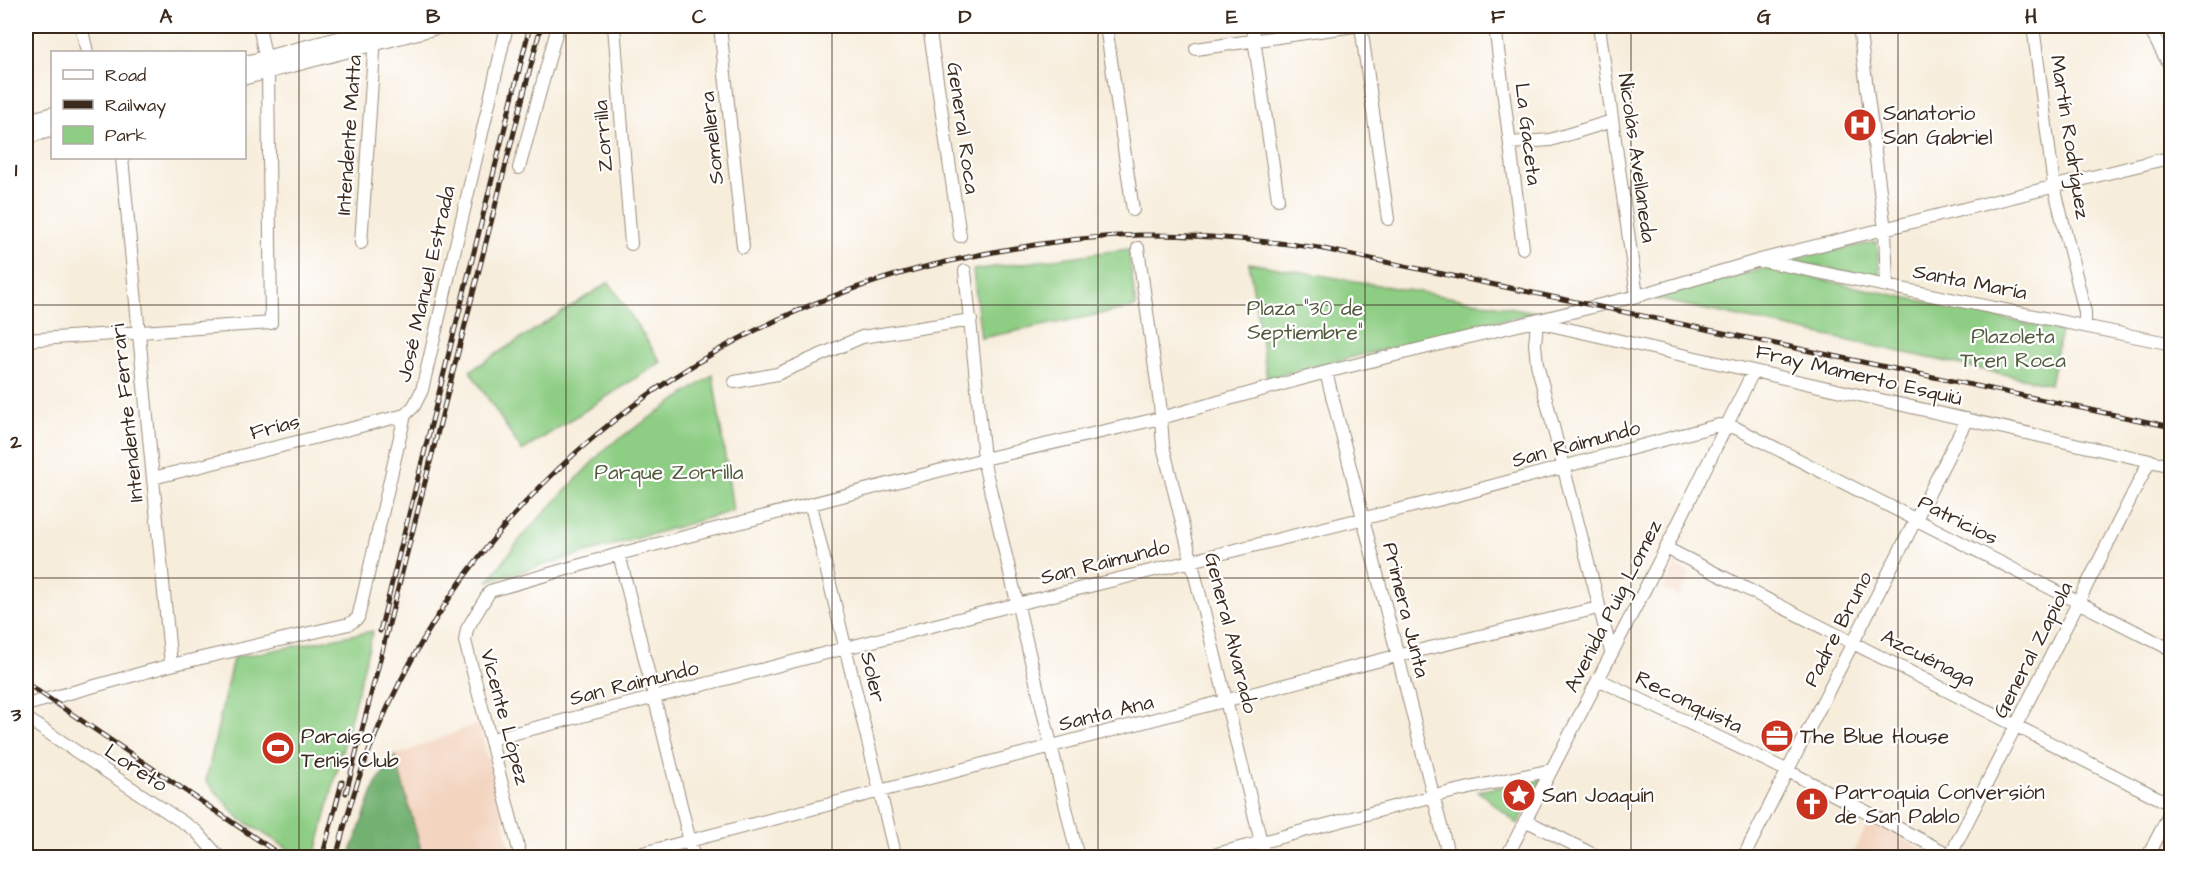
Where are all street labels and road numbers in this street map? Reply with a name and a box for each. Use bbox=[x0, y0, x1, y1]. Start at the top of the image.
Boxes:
street label: Martín Rodríguez bbox=[2041, 53, 2097, 222]
street label: Intendente Matta bbox=[329, 54, 369, 216]
street label: General Roca bbox=[939, 60, 987, 196]
street label: Nicolás Avellaneda bbox=[1611, 71, 1663, 245]
street label: La Gaceta bbox=[1507, 81, 1549, 187]
street label: Somellera bbox=[693, 90, 731, 186]
street label: Zorrilla bbox=[586, 99, 620, 173]
street label: José Manuel Estrada bbox=[389, 183, 463, 385]
street label: Santa María bbox=[1910, 257, 2030, 307]
street label: Intendente Ferrari bbox=[103, 322, 151, 504]
street label: Fray Mamerto Esquiú bbox=[1752, 337, 1965, 415]
street label: Frías bbox=[247, 407, 303, 447]
street label: San Raimundo bbox=[1508, 413, 1644, 475]
street label: Patricios bbox=[1913, 488, 2003, 552]
street label: Avenida Puig Lomez bbox=[1557, 514, 1671, 698]
street label: San Raimundo bbox=[1037, 532, 1173, 592]
street label: Primera Junta bbox=[1375, 540, 1437, 681]
street label: General Alvarado bbox=[1197, 549, 1265, 717]
street label: Padre Bruno bbox=[1797, 566, 1880, 692]
street label: General Zapiola bbox=[1986, 577, 2081, 724]
street label: Azcuénaga bbox=[1875, 622, 1980, 696]
street label: Vicente López bbox=[472, 646, 537, 789]
street label: Soler bbox=[853, 649, 893, 706]
street label: San Raimundo bbox=[566, 653, 702, 713]
street label: Reconquista bbox=[1630, 663, 1748, 741]
street label: Santa Ana bbox=[1055, 687, 1157, 739]
street label: Loreto bbox=[99, 737, 173, 799]

